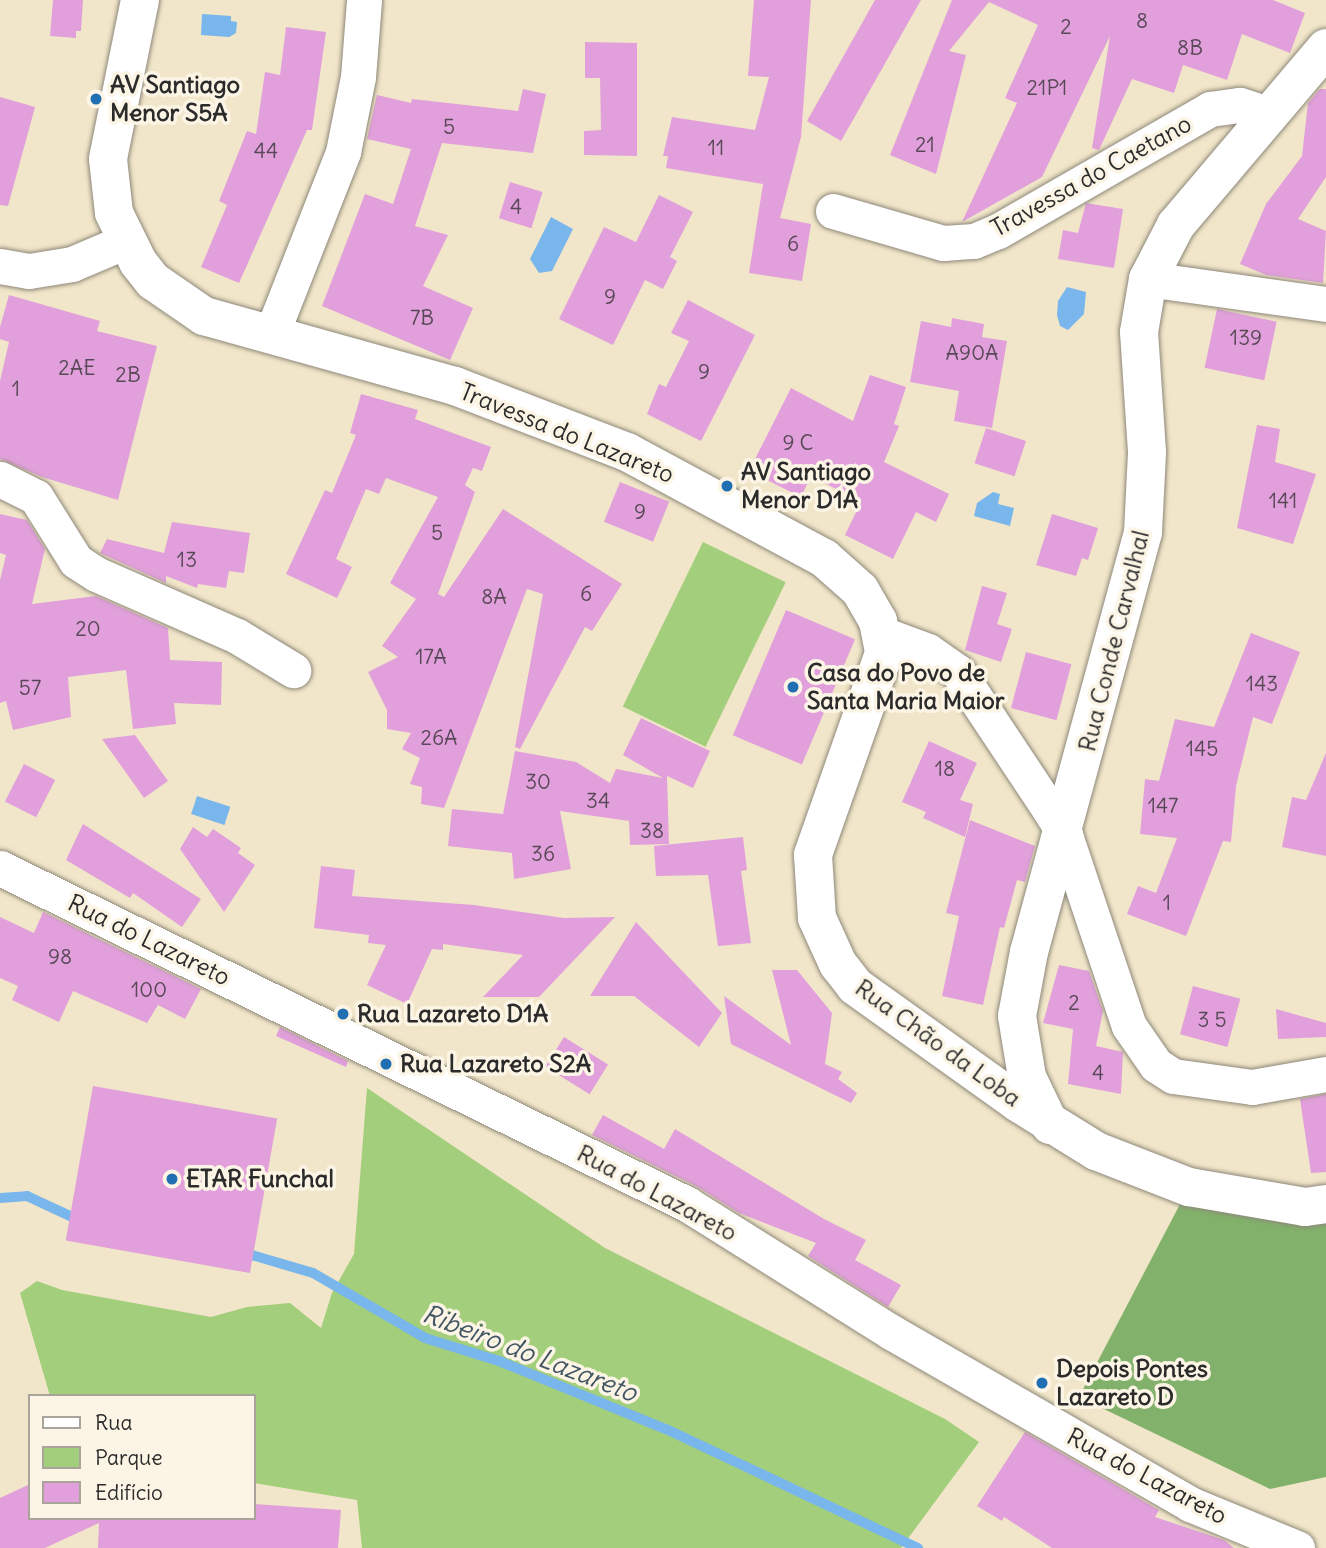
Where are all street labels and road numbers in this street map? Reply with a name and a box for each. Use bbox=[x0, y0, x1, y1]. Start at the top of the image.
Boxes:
street label: Travessa do Caetano bbox=[986, 109, 1196, 243]
street label: Travessa do Lazareto bbox=[456, 377, 678, 489]
street label: Rua Conde Carvalhal bbox=[1073, 528, 1155, 754]
street label: Rua do Lazareto bbox=[63, 888, 235, 992]
street label: Rua Chão da Loba bbox=[850, 973, 1026, 1113]
street label: Rua do Lazareto bbox=[572, 1139, 742, 1247]
street label: Rua do Lazareto bbox=[1062, 1422, 1232, 1530]

